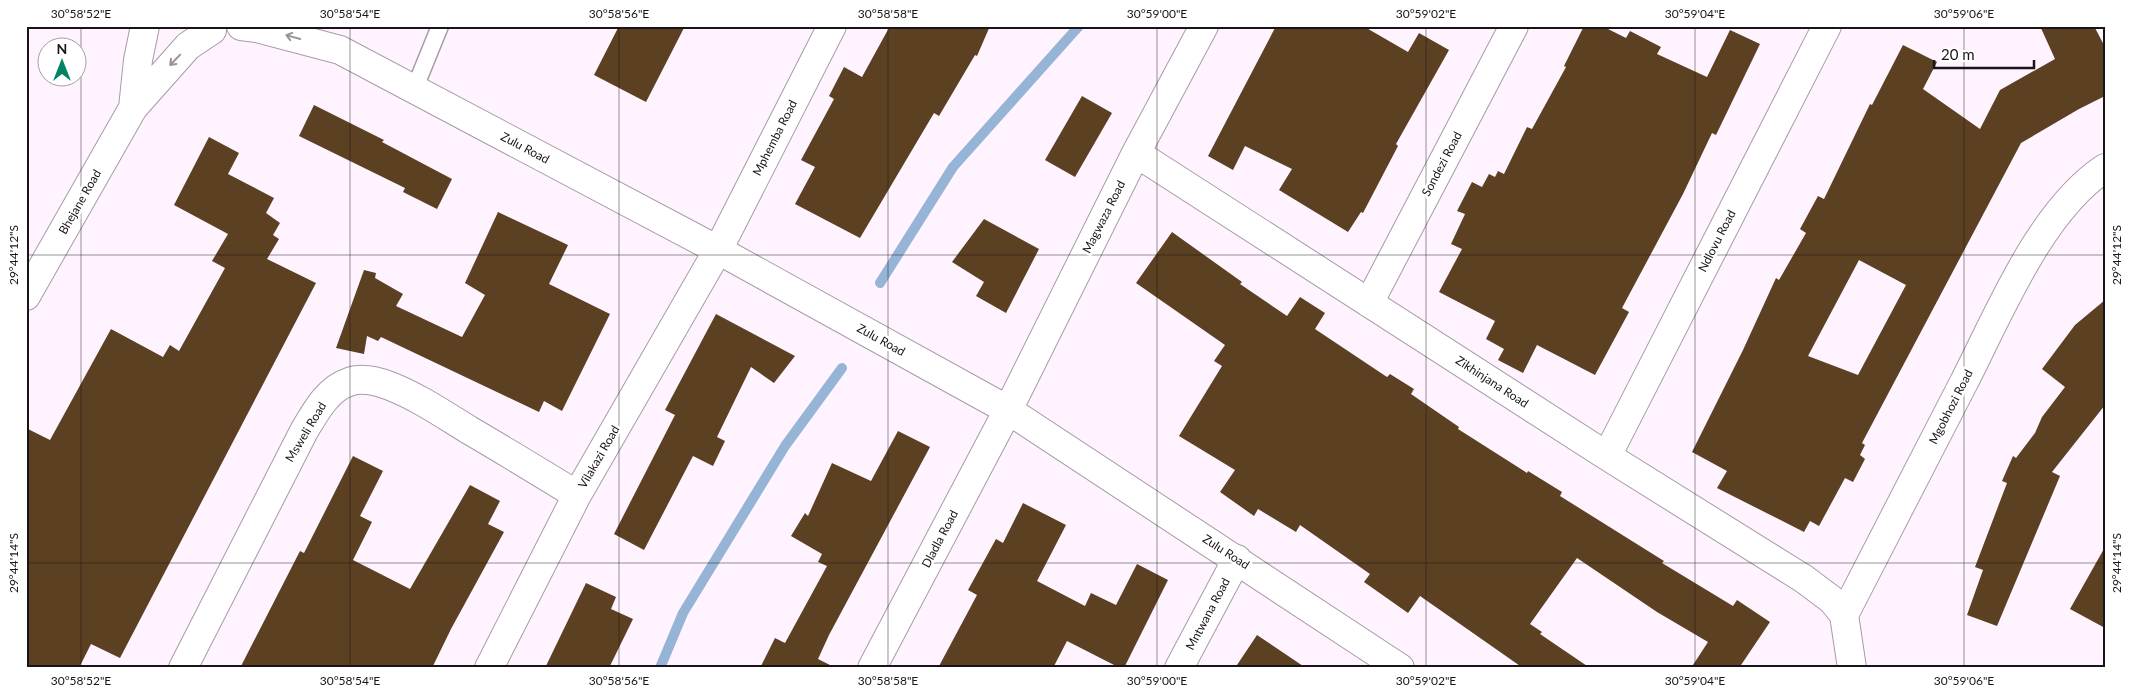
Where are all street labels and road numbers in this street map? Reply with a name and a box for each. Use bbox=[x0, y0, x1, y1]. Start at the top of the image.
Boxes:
street label: Mphemba Road bbox=[749, 97, 800, 178]
street label: Zulu Road bbox=[498, 129, 552, 167]
street label: Sondezi Road bbox=[1418, 129, 1465, 199]
street label: Bhejane Road bbox=[55, 167, 104, 237]
street label: Magwaza Road bbox=[1079, 178, 1128, 256]
street label: Ndlovu Road bbox=[1694, 207, 1739, 274]
street label: Zulu Road bbox=[854, 320, 908, 359]
street label: Zikhinjana Road bbox=[1453, 353, 1531, 411]
street label: Mgobhozi Road bbox=[1925, 367, 1976, 447]
street label: Msweli Road bbox=[282, 399, 329, 464]
street label: Vilakazi Road bbox=[575, 423, 623, 491]
street label: Dladla Road bbox=[918, 507, 961, 570]
street label: Zulu Road bbox=[1200, 531, 1253, 572]
street label: Mntwana Road bbox=[1182, 575, 1233, 652]

